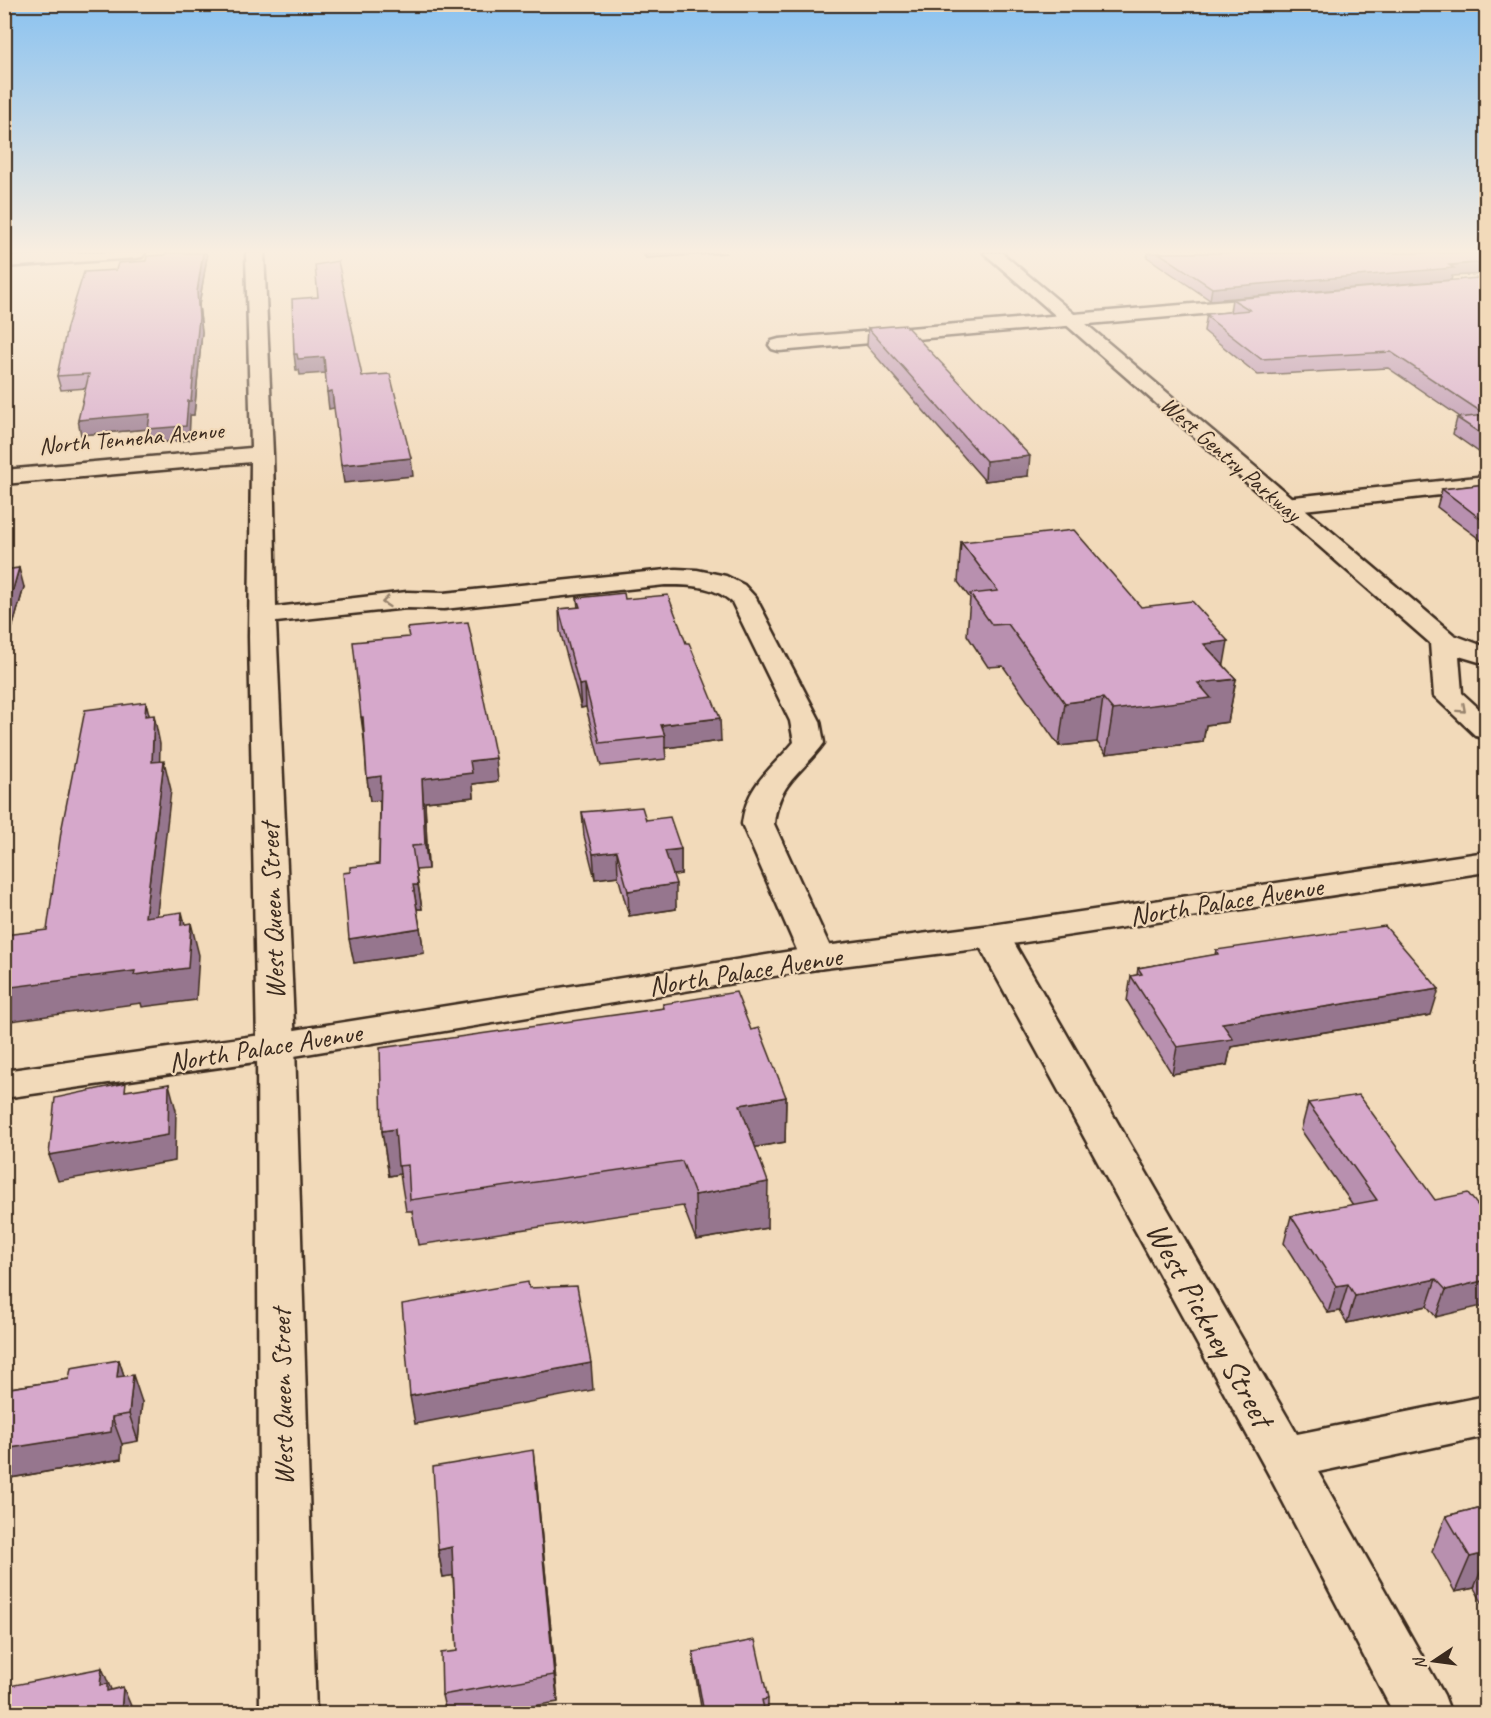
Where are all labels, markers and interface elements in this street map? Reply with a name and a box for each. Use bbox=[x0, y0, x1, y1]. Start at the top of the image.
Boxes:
street label: West Gentry Parkway bbox=[1154, 390, 1309, 529]
street label: North Tenneha Avenue bbox=[37, 415, 227, 461]
one-way arrow bbox=[381, 596, 390, 608]
one-way arrow bbox=[1456, 702, 1466, 713]
street label: West Queen Street bbox=[251, 818, 293, 1000]
street label: North Palace Avenue bbox=[1127, 868, 1327, 934]
street label: North Palace Avenue bbox=[646, 938, 846, 1004]
street label: North Palace Avenue bbox=[166, 1014, 366, 1080]
street label: West Pickney Street bbox=[1136, 1214, 1286, 1437]
street label: West Queen Street bbox=[263, 1305, 301, 1486]
north arrow bbox=[1404, 1631, 1464, 1691]
text: N bbox=[1409, 1654, 1431, 1671]

